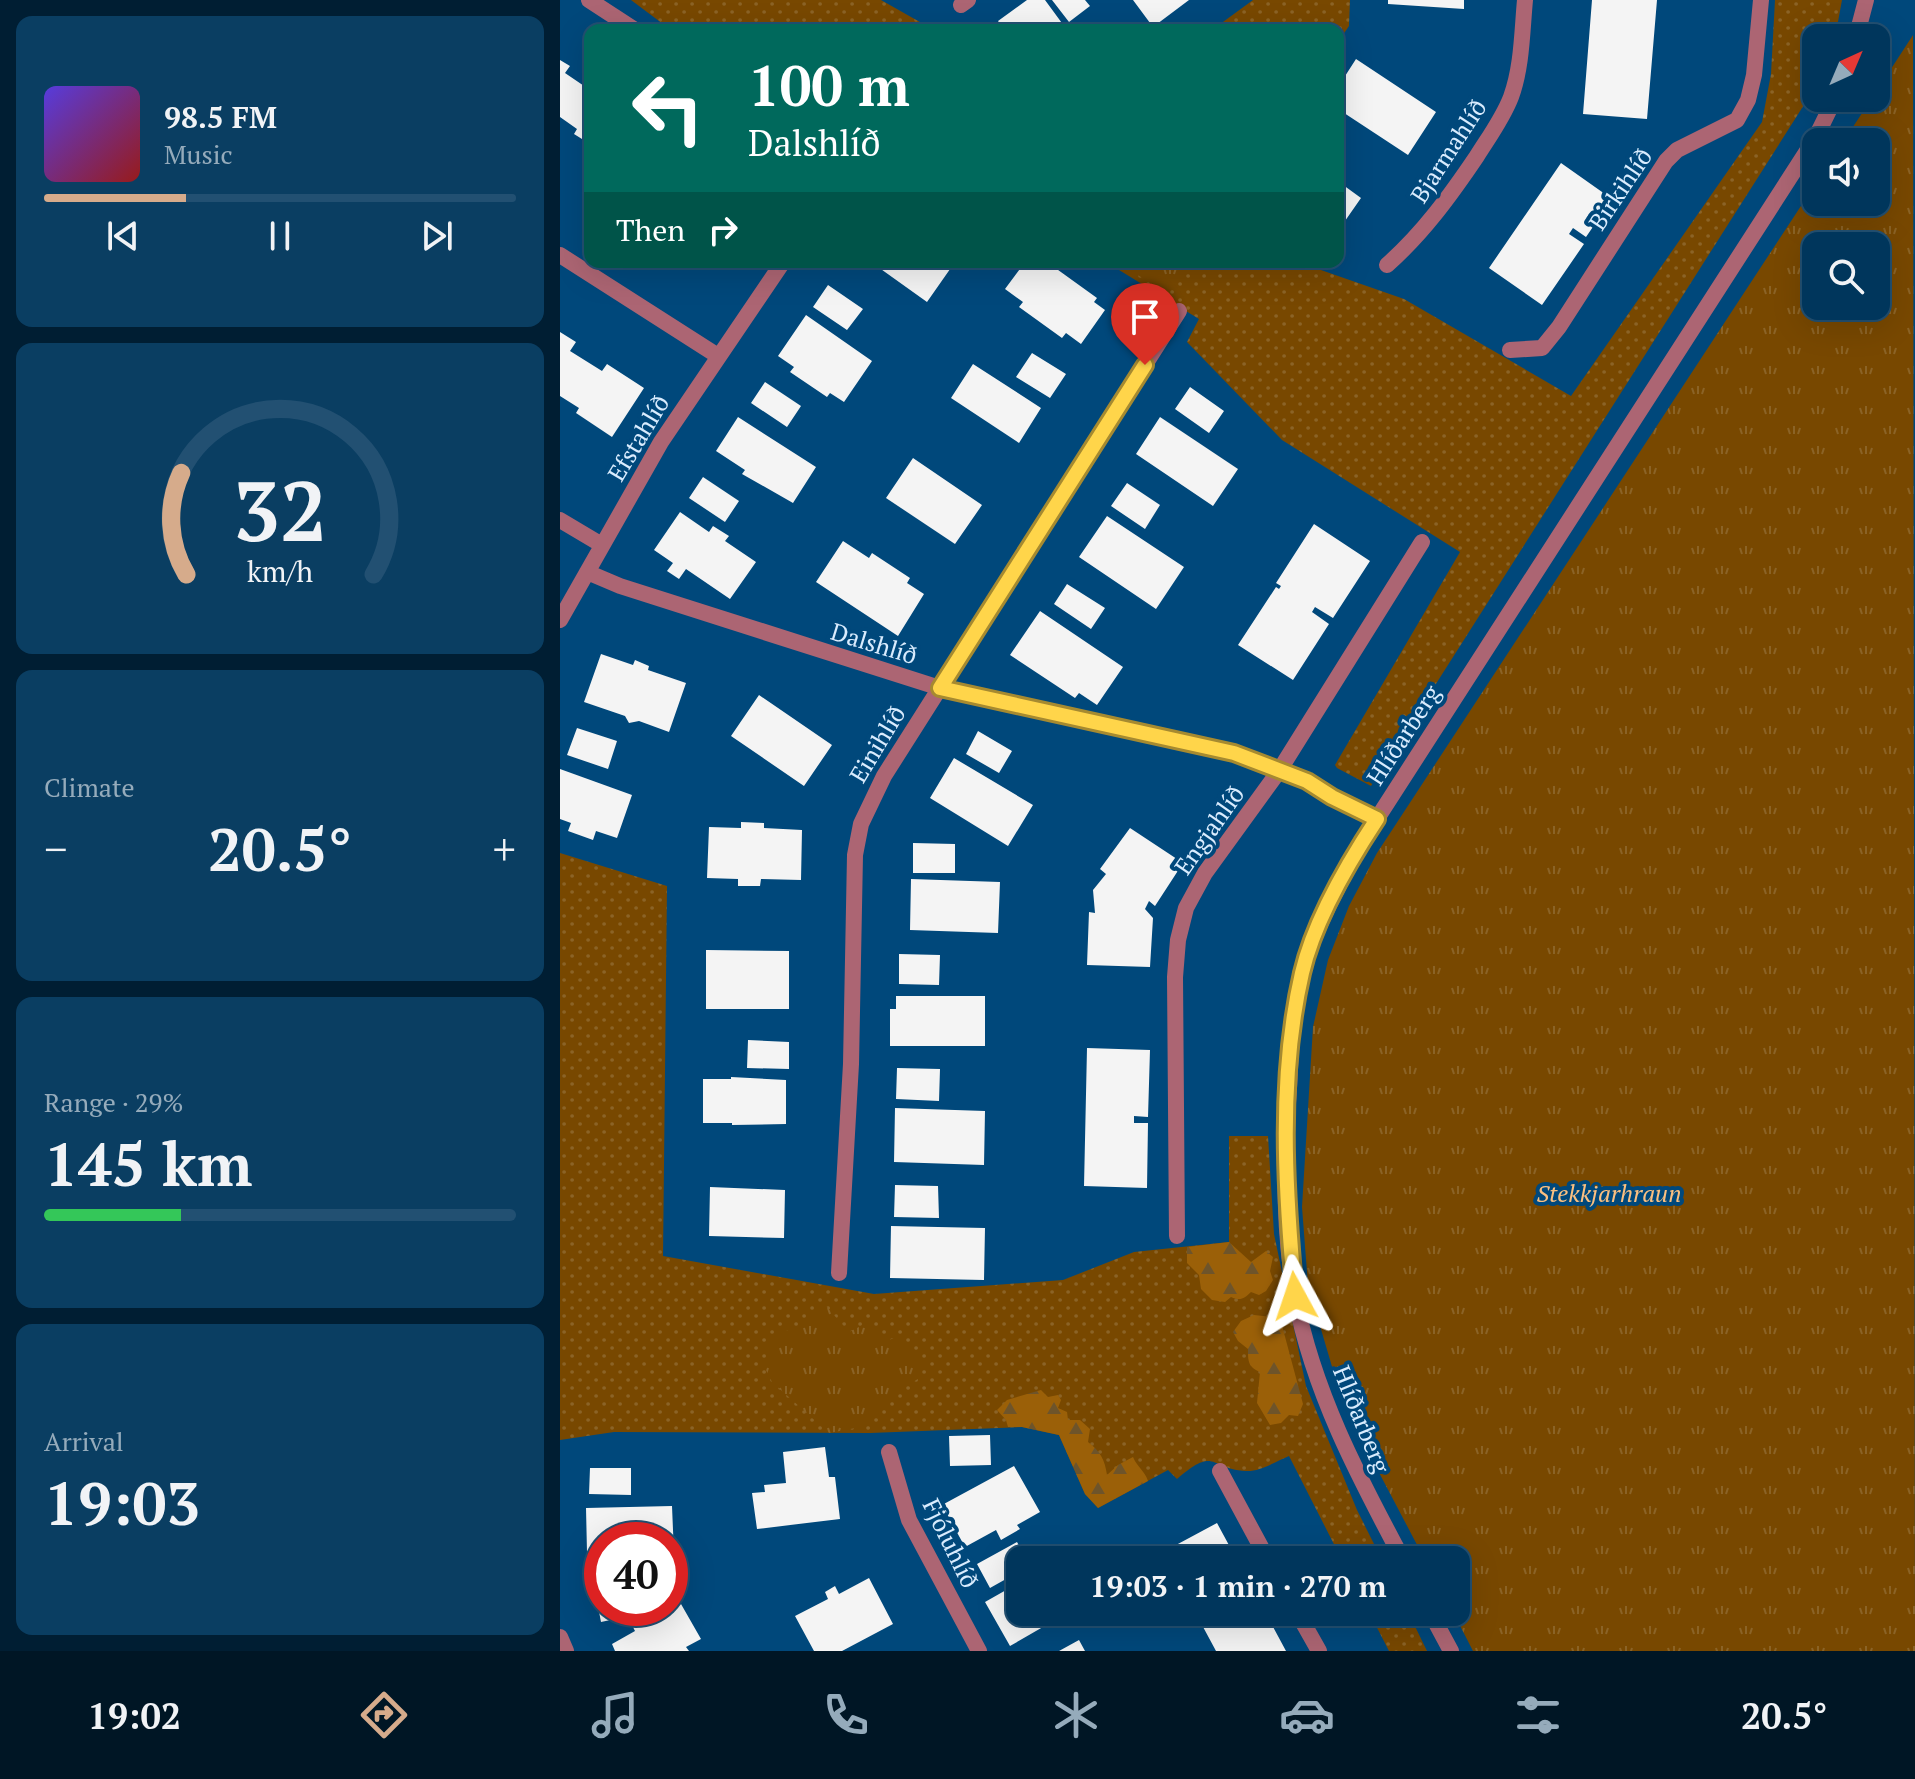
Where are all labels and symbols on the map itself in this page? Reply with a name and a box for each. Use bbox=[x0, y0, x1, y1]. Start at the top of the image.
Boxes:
north arrow bbox=[1802, 24, 1890, 112]
street label: Bjarmahlíð bbox=[1403, 93, 1493, 209]
street label: Birkihlíð bbox=[1581, 142, 1659, 236]
pin bbox=[1111, 283, 1179, 365]
street label: Efstahlíð bbox=[600, 389, 676, 487]
street label: Dalshlíð bbox=[827, 615, 921, 671]
street label: Hlíðarberg bbox=[1359, 679, 1447, 791]
street label: Einihlíð bbox=[842, 700, 912, 788]
street label: Engjahlíð bbox=[1167, 779, 1251, 881]
park label: Stekkjarhraun bbox=[1537, 1177, 1681, 1209]
position arrow bbox=[1253, 1254, 1337, 1338]
street label: Hlíðarberg bbox=[1326, 1361, 1398, 1478]
street label: Fjóluhlíð bbox=[916, 1493, 986, 1593]
speed limit sign: 40 bbox=[584, 1522, 688, 1626]

